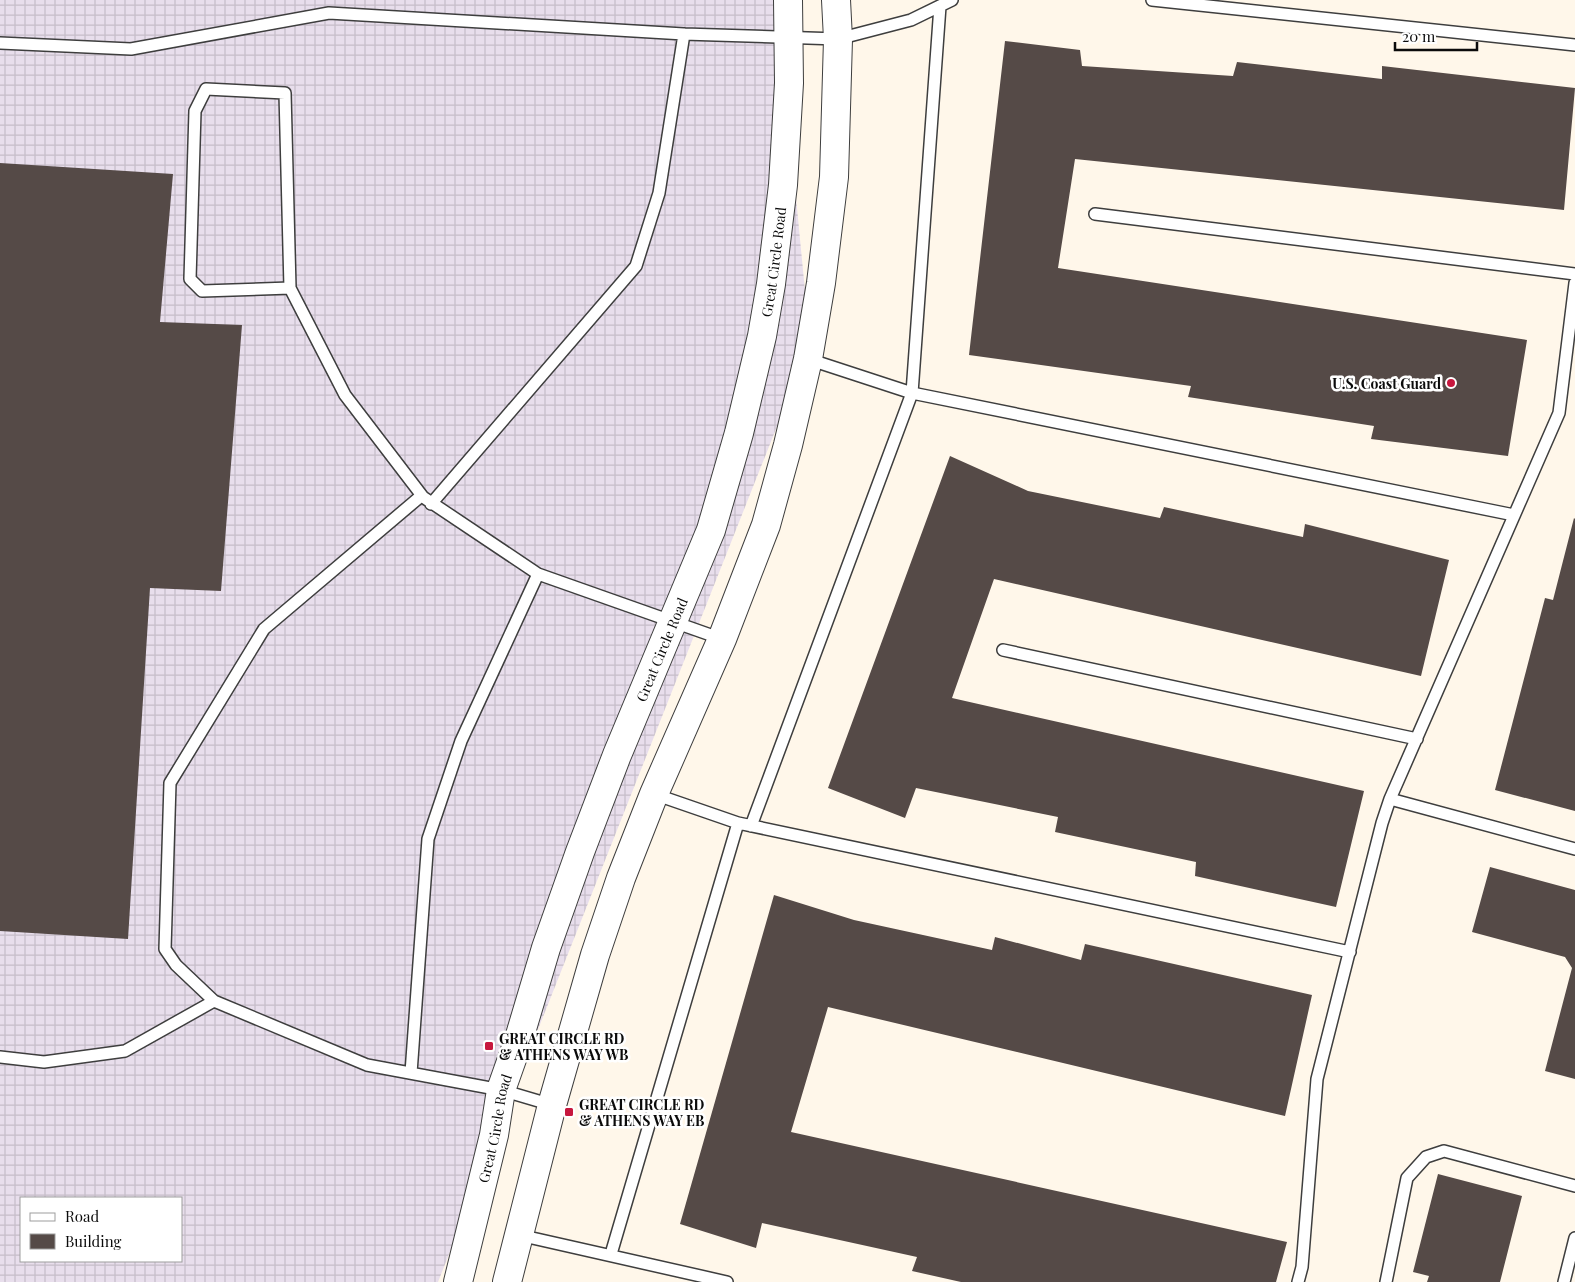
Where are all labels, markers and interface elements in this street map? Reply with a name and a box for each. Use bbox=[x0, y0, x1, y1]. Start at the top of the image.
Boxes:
scale bar bbox=[1395, 20, 1478, 52]
text: 20 m bbox=[1402, 26, 1436, 46]
street label: Great Circle Road bbox=[756, 206, 790, 318]
place label: U.S. Coast Guard bbox=[1332, 374, 1442, 393]
marker: U.S. Coast Guard bbox=[1445, 377, 1457, 389]
street label: Great Circle Road bbox=[631, 595, 691, 704]
place label: GREAT CIRCLE RD & ATHENS WAY WB bbox=[499, 1029, 629, 1064]
marker: GREAT CIRCLE RD & ATHENS WAY WB bbox=[483, 1040, 495, 1052]
street label: Great Circle Road bbox=[473, 1071, 515, 1185]
place label: GREAT CIRCLE RD & ATHENS WAY EB bbox=[579, 1095, 705, 1130]
marker: GREAT CIRCLE RD & ATHENS WAY EB bbox=[563, 1106, 575, 1118]
legend bbox=[20, 1197, 182, 1262]
text: Road bbox=[65, 1206, 99, 1226]
text: Building bbox=[65, 1231, 122, 1251]

